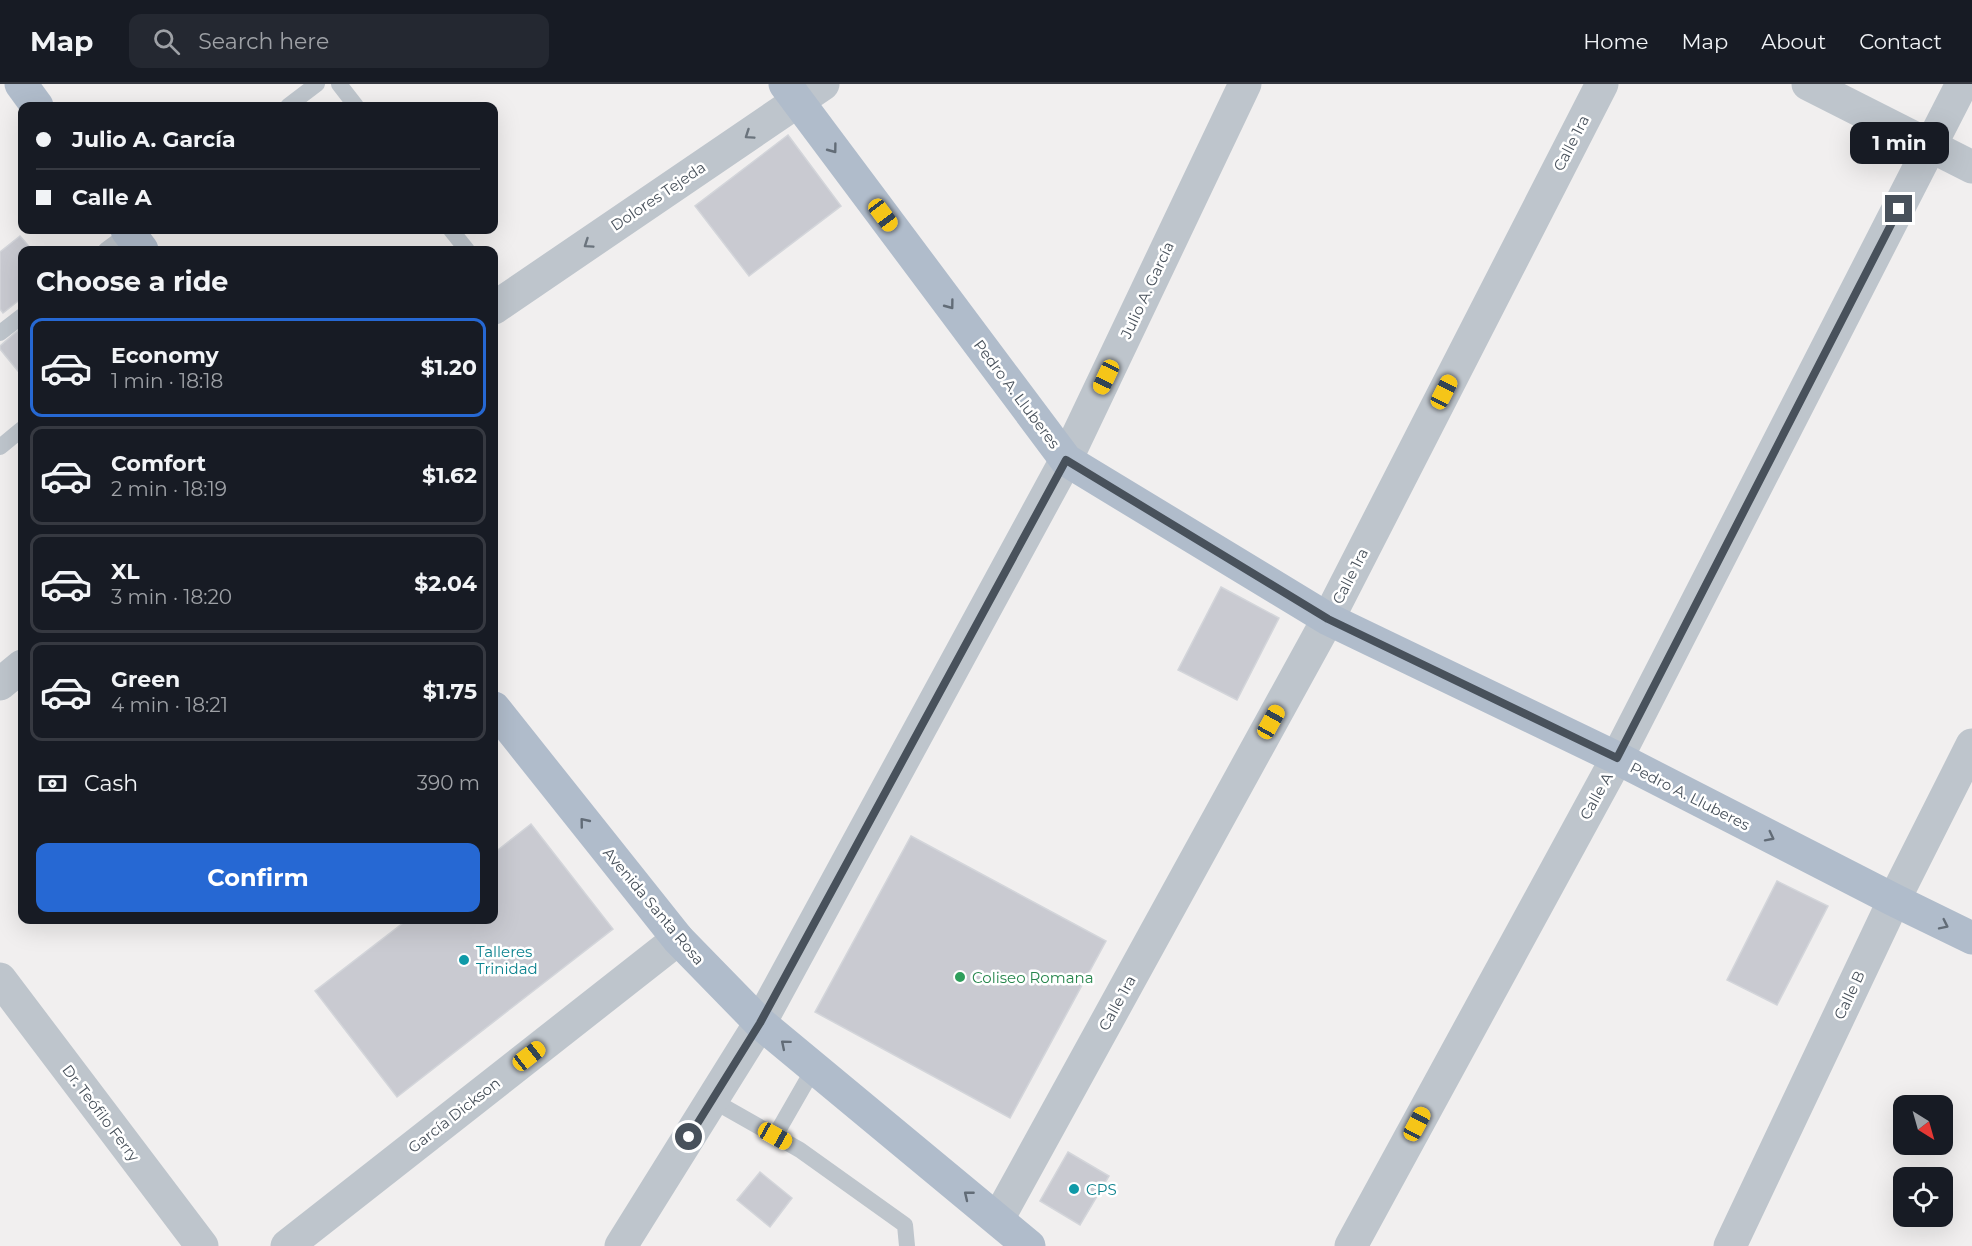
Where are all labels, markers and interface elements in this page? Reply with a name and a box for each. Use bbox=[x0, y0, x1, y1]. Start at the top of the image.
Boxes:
search box bbox=[129, 14, 549, 68]
text: Map bbox=[30, 24, 93, 58]
icon: search bbox=[150, 25, 183, 58]
text: Search here bbox=[198, 28, 329, 55]
text: Home bbox=[1583, 29, 1648, 54]
text: Map bbox=[1681, 29, 1728, 54]
text: About bbox=[1761, 29, 1826, 54]
text: Contact bbox=[1859, 29, 1942, 54]
street label: Calle 1ra bbox=[1549, 112, 1593, 174]
callout: 1 min bbox=[1850, 122, 1948, 164]
text: Julio A. García bbox=[72, 126, 235, 153]
one-way arrow bbox=[745, 128, 756, 139]
text: 1 min bbox=[1872, 131, 1927, 155]
one-way arrow bbox=[826, 142, 837, 153]
street label: Dolores Tejeda bbox=[607, 157, 709, 235]
text: Calle A bbox=[72, 184, 152, 211]
car bbox=[865, 195, 901, 235]
route end bbox=[1885, 195, 1912, 222]
one-way arrow bbox=[584, 237, 595, 248]
street label: Julio A. García bbox=[1116, 238, 1178, 342]
text: Choose a ride bbox=[36, 265, 228, 298]
one-way arrow bbox=[943, 299, 954, 310]
street label: Pedro A. Lluberes bbox=[970, 336, 1064, 452]
icon: car bbox=[39, 341, 93, 395]
text: Economy bbox=[111, 342, 219, 369]
text: $1.20 bbox=[421, 354, 477, 381]
car bbox=[1090, 357, 1122, 397]
text: 1 min · 18:18 bbox=[111, 369, 223, 393]
car bbox=[1428, 372, 1460, 412]
icon: car bbox=[39, 449, 93, 503]
text: Comfort bbox=[111, 450, 206, 477]
text: $1.62 bbox=[422, 462, 477, 489]
text: 2 min · 18:19 bbox=[111, 477, 227, 501]
street label: Calle 1ra bbox=[1328, 545, 1372, 607]
icon: car bbox=[39, 557, 93, 611]
text: XL bbox=[111, 558, 140, 585]
text: $2.04 bbox=[414, 570, 477, 597]
text: 3 min · 18:20 bbox=[111, 585, 232, 609]
icon: car bbox=[39, 665, 93, 719]
text: Green bbox=[111, 666, 180, 693]
text: $1.75 bbox=[423, 678, 477, 705]
text: 4 min · 18:21 bbox=[111, 693, 228, 717]
car bbox=[1254, 702, 1288, 742]
street label: Pedro A. Lluberes bbox=[1627, 758, 1753, 834]
icon: cash bbox=[36, 767, 69, 800]
street label: Calle A bbox=[1575, 769, 1617, 823]
text: Cash bbox=[84, 770, 138, 797]
text: 390 m bbox=[417, 771, 480, 795]
one-way arrow bbox=[581, 818, 592, 829]
one-way arrow bbox=[1764, 830, 1774, 841]
button: Confirm bbox=[36, 843, 480, 912]
street label: Avenida Santa Rosa bbox=[599, 843, 709, 969]
one-way arrow bbox=[1938, 917, 1949, 929]
place label: Talleres Trinidad bbox=[476, 942, 538, 978]
marker: Talleres Trinidad bbox=[457, 953, 471, 967]
place label: Coliseo Romana bbox=[972, 968, 1094, 987]
street label: Calle B bbox=[1829, 968, 1869, 1022]
marker: Coliseo Romana bbox=[953, 970, 967, 984]
street label: Calle 1ra bbox=[1094, 972, 1140, 1034]
car bbox=[509, 1038, 549, 1074]
one-way arrow bbox=[781, 1040, 792, 1051]
street label: Dr. Teófilo Ferry bbox=[58, 1061, 144, 1166]
street label: García Dickson bbox=[404, 1073, 504, 1157]
north arrow bbox=[1893, 1095, 1953, 1155]
map controls bbox=[1893, 1095, 1953, 1227]
car bbox=[1401, 1104, 1433, 1144]
car bbox=[755, 1119, 795, 1153]
route start bbox=[675, 1123, 702, 1150]
button: locate bbox=[1893, 1167, 1953, 1227]
place label: CPS bbox=[1086, 1180, 1117, 1199]
marker: CPS bbox=[1067, 1182, 1081, 1196]
one-way arrow bbox=[964, 1191, 975, 1202]

